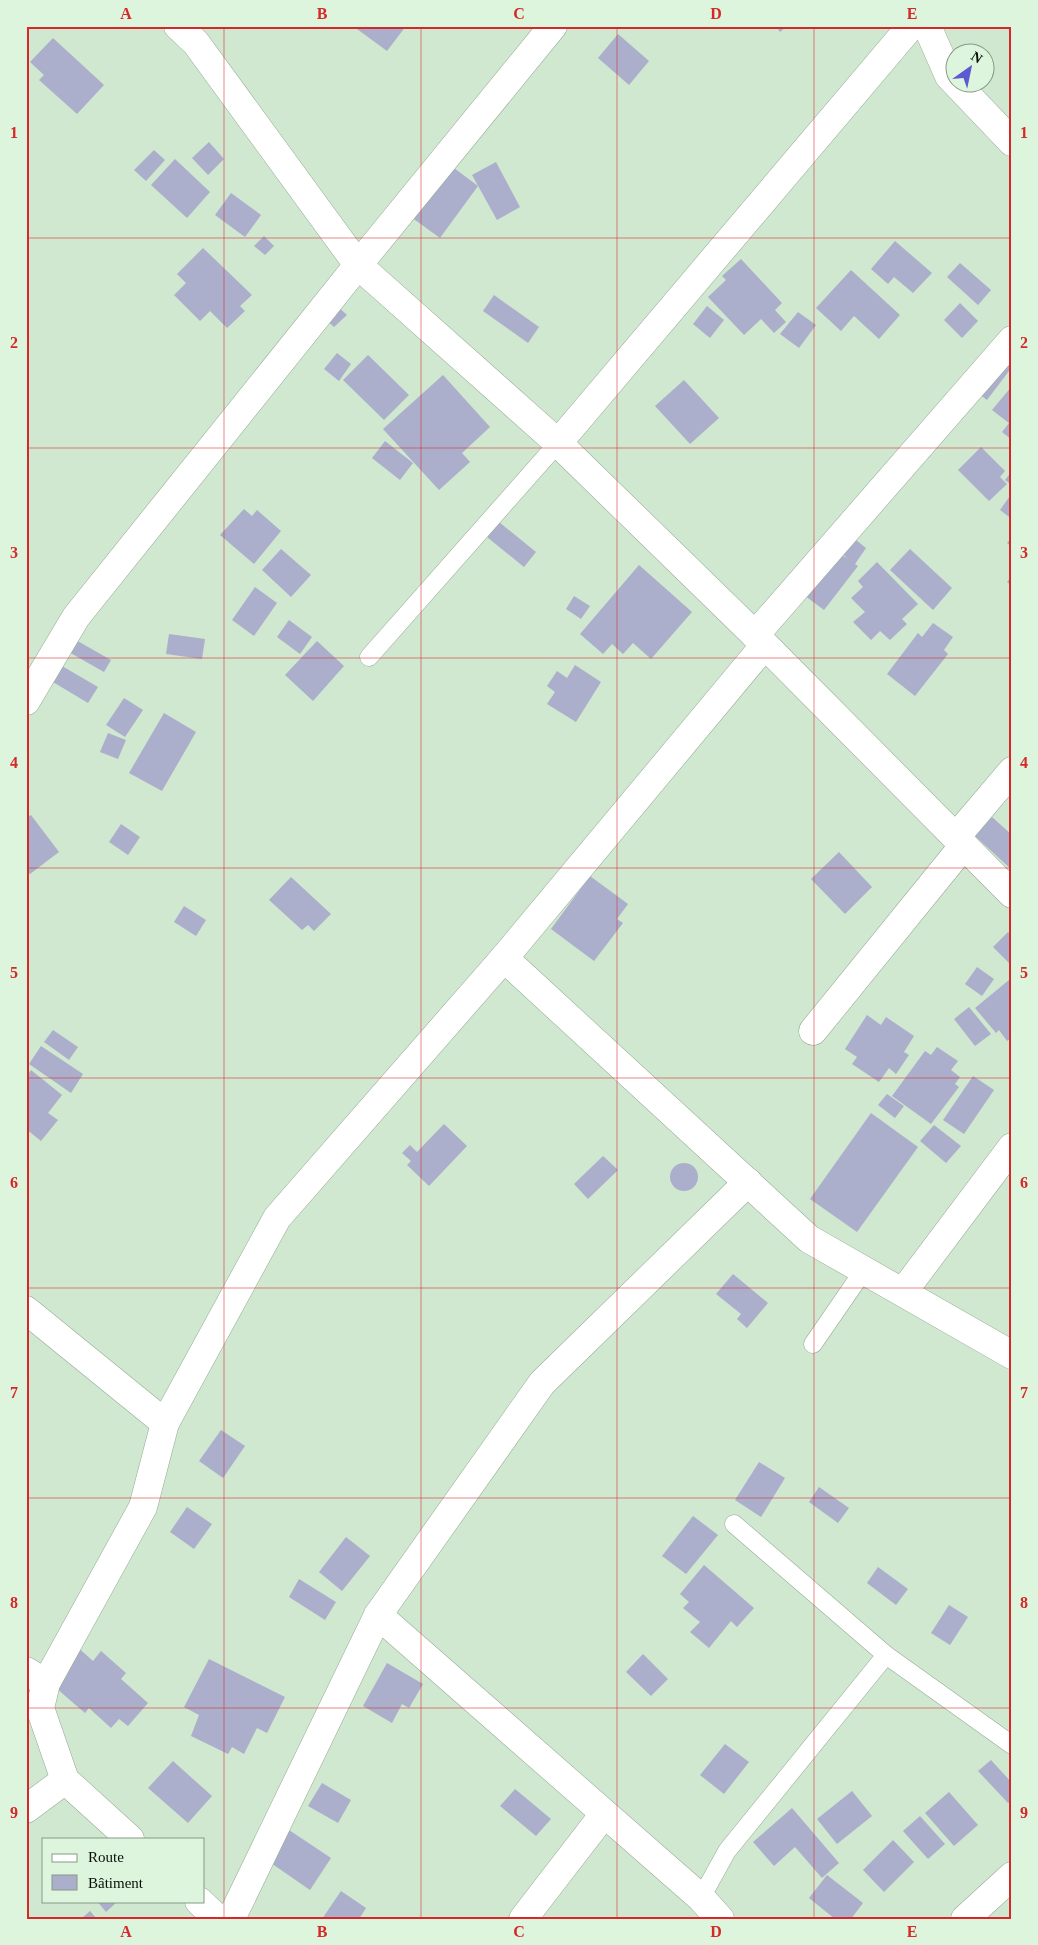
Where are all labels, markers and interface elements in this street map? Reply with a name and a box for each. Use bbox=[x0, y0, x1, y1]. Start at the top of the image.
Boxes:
text: A bbox=[120, 5, 132, 22]
text: B bbox=[317, 5, 328, 22]
text: C bbox=[513, 5, 525, 22]
text: D bbox=[710, 5, 722, 22]
text: E bbox=[907, 5, 917, 22]
north arrow bbox=[946, 42, 996, 92]
text: N bbox=[968, 48, 985, 67]
text: 1 bbox=[10, 124, 18, 141]
text: 1 bbox=[1020, 124, 1028, 141]
text: 2 bbox=[10, 334, 18, 351]
text: 2 bbox=[1020, 334, 1028, 351]
text: 3 bbox=[10, 544, 18, 561]
text: 3 bbox=[1020, 544, 1028, 561]
text: 4 bbox=[10, 754, 18, 771]
text: 4 bbox=[1020, 754, 1028, 771]
text: 5 bbox=[10, 964, 18, 981]
text: 5 bbox=[1020, 964, 1028, 981]
text: 6 bbox=[10, 1174, 18, 1191]
text: 6 bbox=[1020, 1174, 1028, 1191]
text: 7 bbox=[10, 1384, 18, 1401]
text: 7 bbox=[1020, 1384, 1028, 1401]
text: 8 bbox=[10, 1594, 18, 1611]
text: 8 bbox=[1020, 1594, 1028, 1611]
text: 9 bbox=[10, 1804, 18, 1821]
text: 9 bbox=[1020, 1804, 1028, 1821]
legend bbox=[42, 1838, 205, 1902]
text: Route bbox=[88, 1849, 124, 1865]
text: Bâtiment bbox=[88, 1875, 144, 1891]
text: A bbox=[120, 1923, 132, 1940]
text: B bbox=[317, 1923, 328, 1940]
text: C bbox=[513, 1923, 525, 1940]
text: D bbox=[710, 1923, 722, 1940]
text: E bbox=[907, 1923, 917, 1940]

